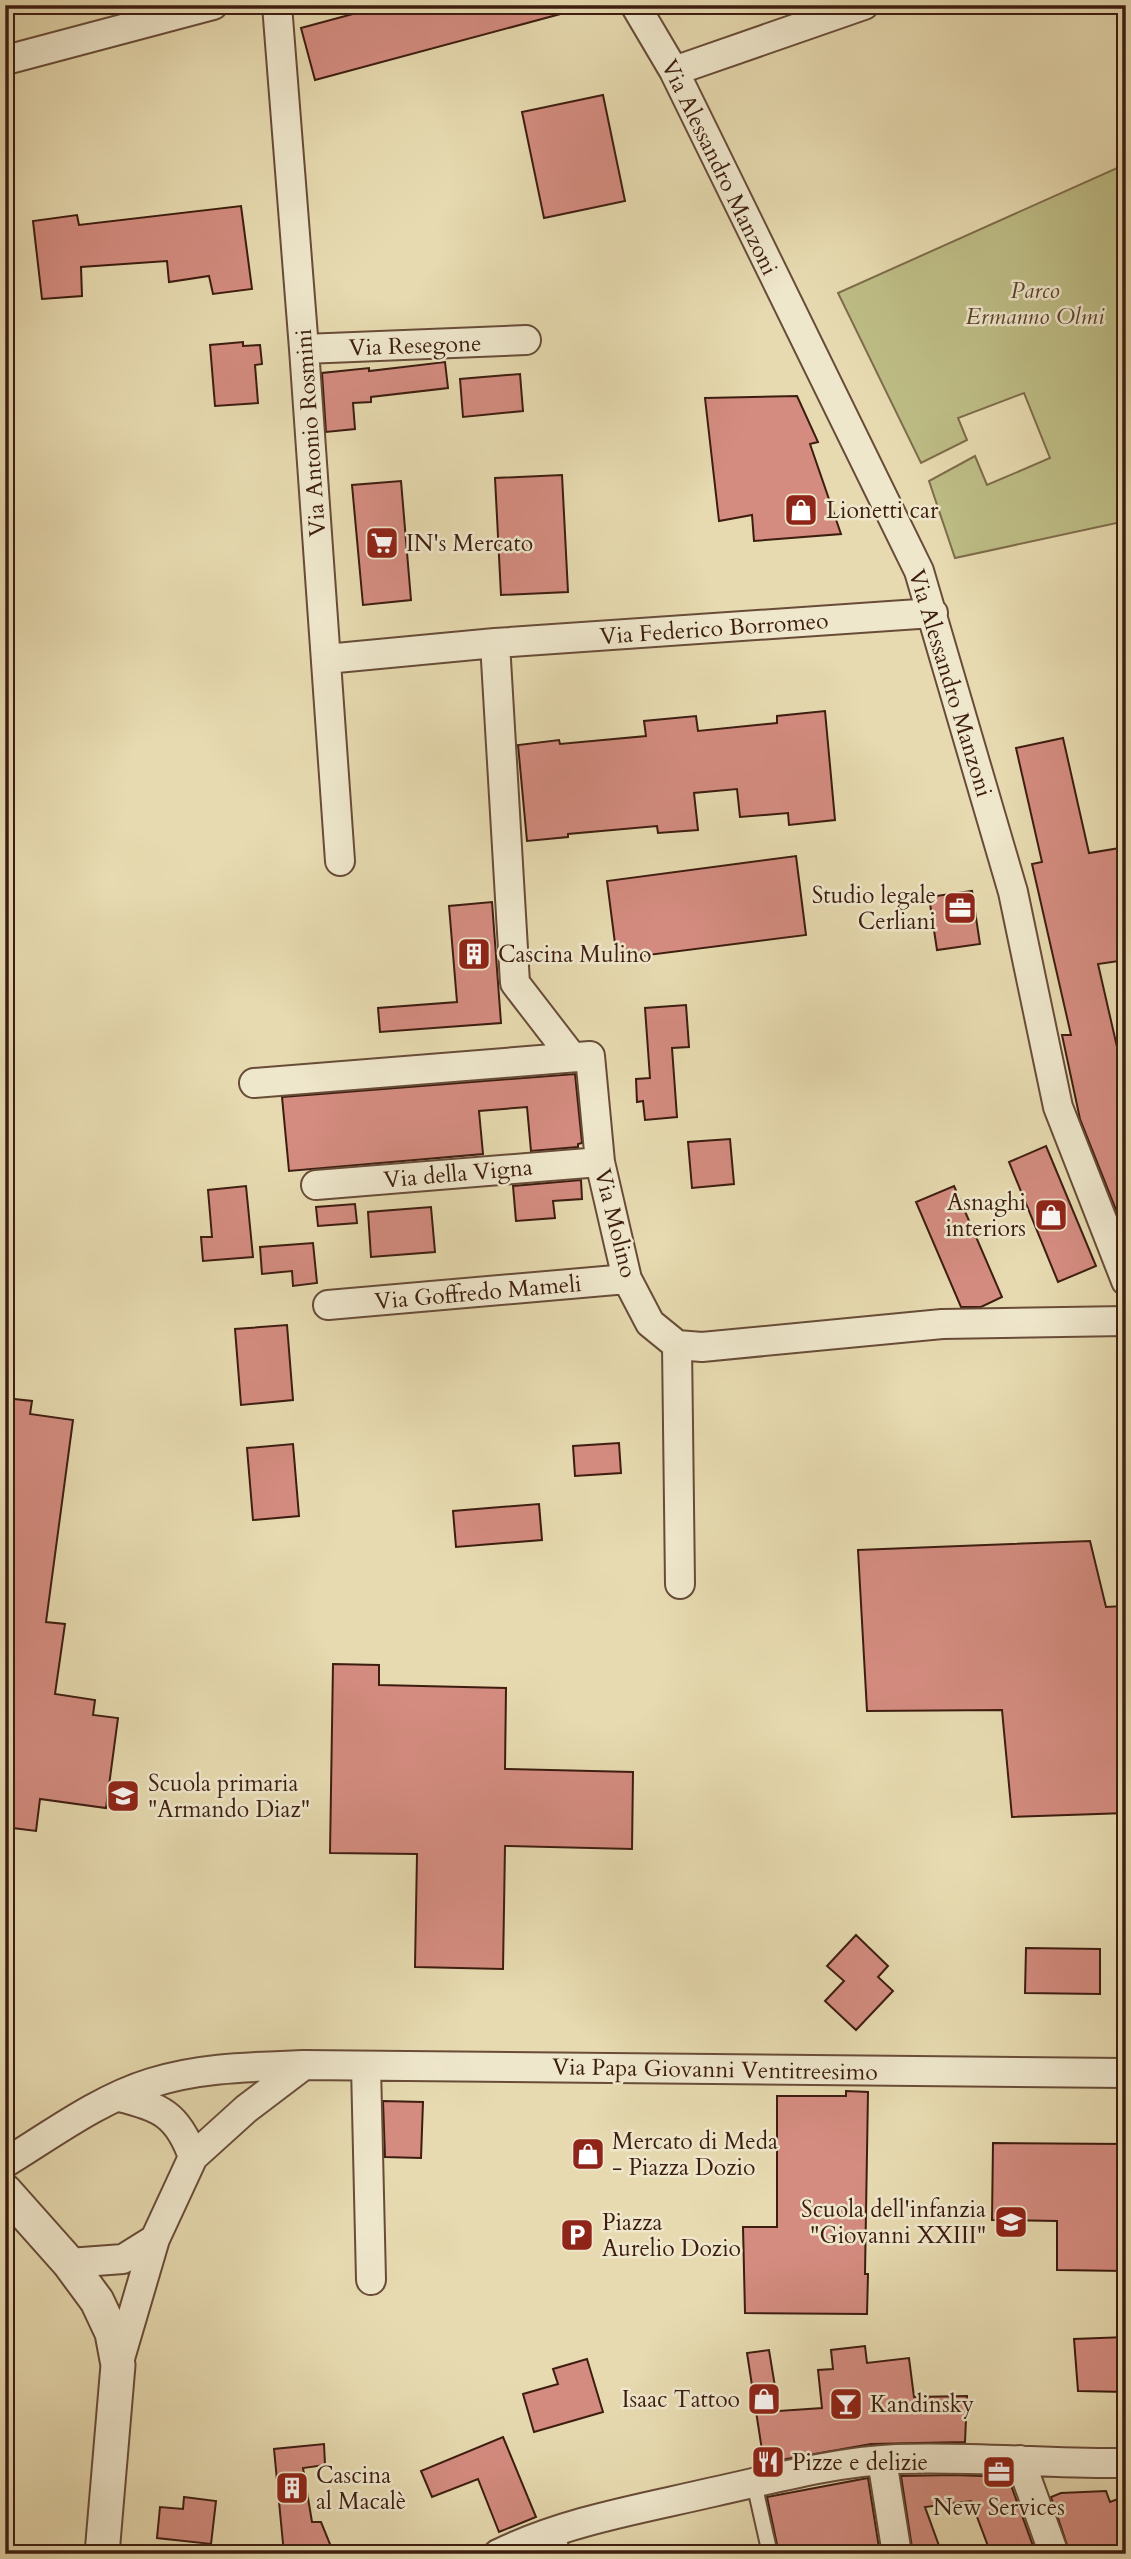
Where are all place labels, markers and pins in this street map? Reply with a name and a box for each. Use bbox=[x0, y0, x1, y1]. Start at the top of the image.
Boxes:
shop icon: Lionetti car bbox=[782, 491, 820, 529]
place label: Lionetti car bbox=[826, 495, 939, 526]
supermarket icon: IN's Mercato bbox=[363, 524, 401, 562]
place label: IN's Mercato bbox=[406, 528, 533, 559]
place label: Studio legale Cerliani bbox=[812, 880, 936, 937]
office icon: Studio legale Cerliani bbox=[941, 889, 979, 927]
building icon: Cascina Mulino bbox=[455, 935, 493, 973]
place label: Cascina Mulino bbox=[498, 939, 651, 970]
place label: Asnaghi interiors bbox=[945, 1187, 1026, 1244]
shop icon: Asnaghi interiors bbox=[1032, 1196, 1070, 1234]
place label: Scuola primaria "Armando Diaz" bbox=[148, 1768, 310, 1825]
school or university icon: Scuola primaria "Armando Diaz" bbox=[104, 1777, 142, 1815]
place label: Mercato di Meda - Piazza Dozio bbox=[612, 2126, 778, 2183]
shop icon: Mercato di Meda - Piazza Dozio bbox=[569, 2135, 607, 2173]
place label: Scuola dell'infanzia "Giovanni XXIII" bbox=[801, 2194, 986, 2251]
school or university icon: Scuola dell'infanzia "Giovanni XXIII" bbox=[992, 2203, 1030, 2241]
place label: Piazza Aurelio Dozio bbox=[602, 2207, 741, 2264]
parking icon: Piazza Aurelio Dozio bbox=[558, 2216, 596, 2254]
shop icon: Isaac Tattoo bbox=[745, 2380, 783, 2418]
place label: Isaac Tattoo bbox=[622, 2384, 740, 2415]
bar icon: Kandinsky bbox=[827, 2385, 865, 2423]
place label: Kandinsky bbox=[870, 2389, 974, 2420]
restaurant icon: Pizze e delizie bbox=[749, 2443, 787, 2481]
place label: Pizze e delizie bbox=[792, 2447, 928, 2478]
office icon: New Services bbox=[980, 2453, 1018, 2491]
place label: Cascina al Macalè bbox=[316, 2460, 406, 2517]
building icon: Cascina al Macalè bbox=[273, 2469, 311, 2507]
place label: New Services bbox=[933, 2492, 1065, 2523]

